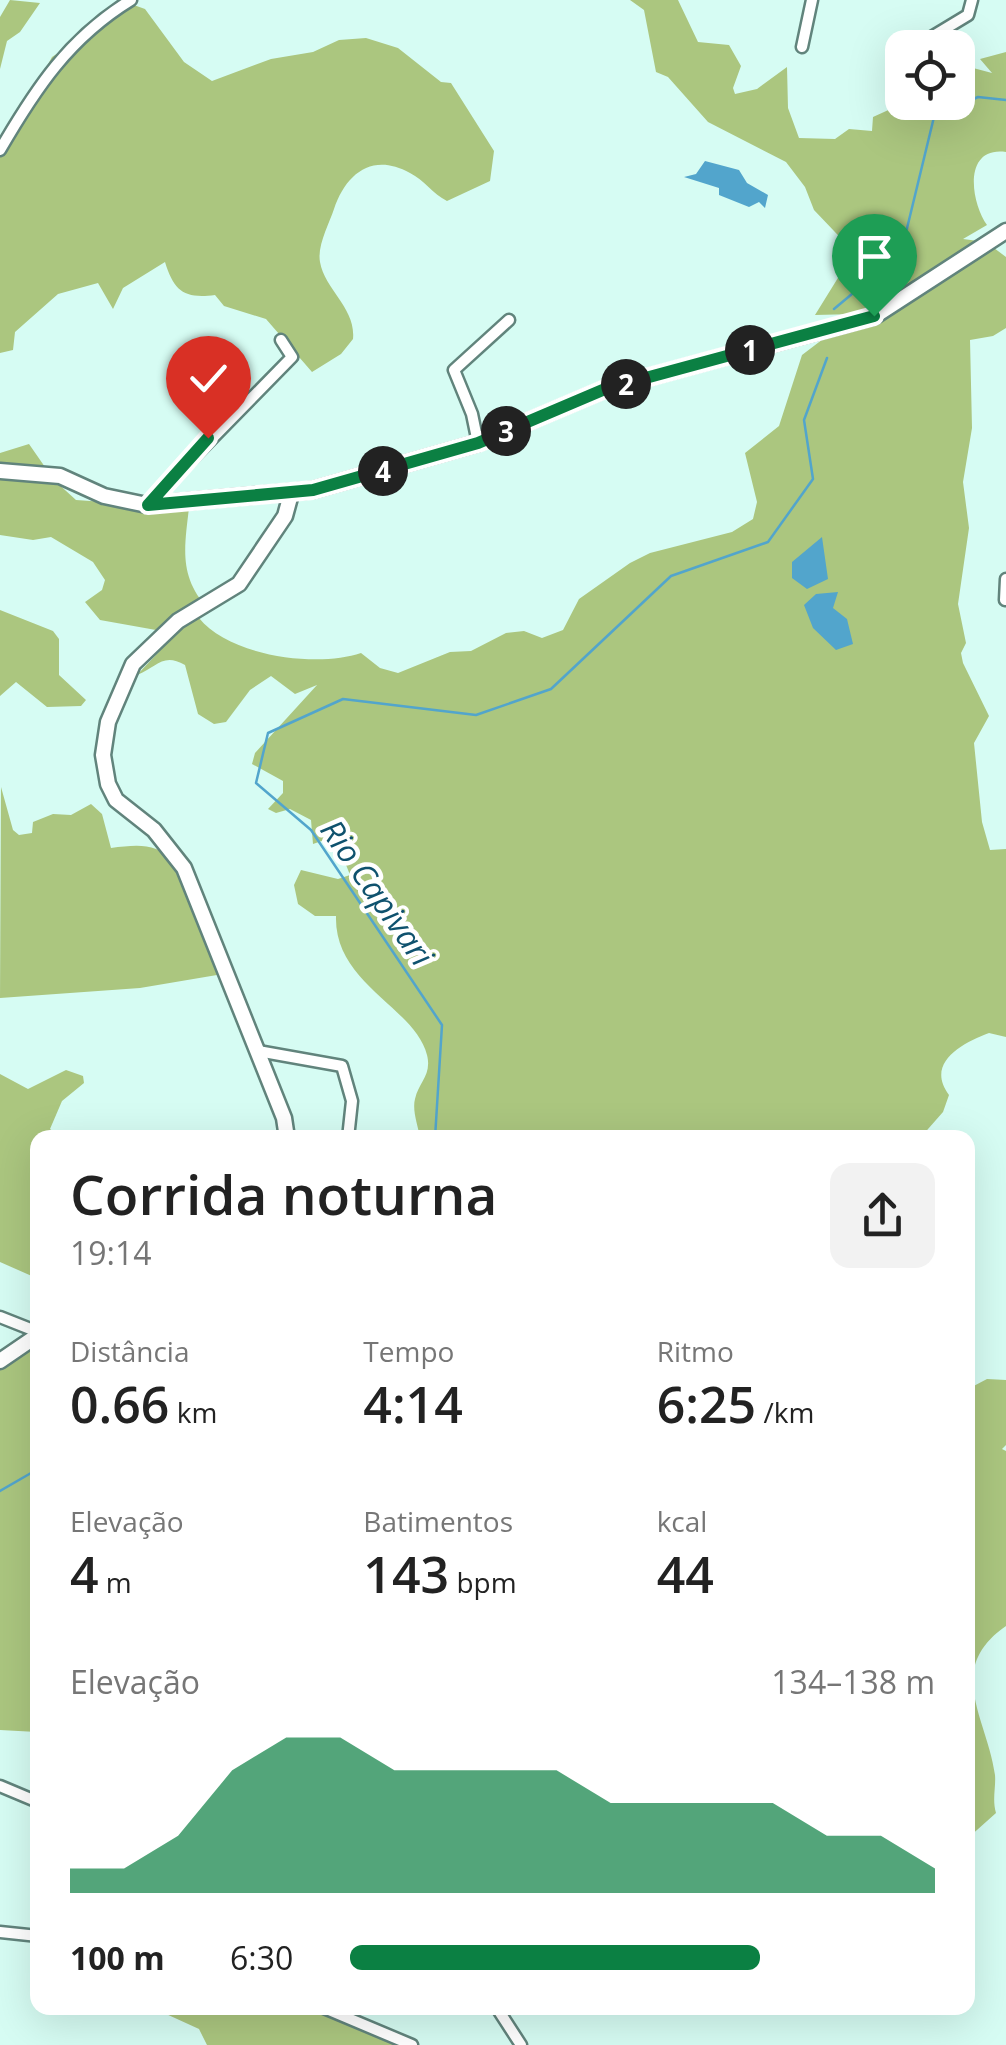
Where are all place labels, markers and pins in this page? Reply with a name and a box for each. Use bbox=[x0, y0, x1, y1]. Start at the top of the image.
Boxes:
pin bbox=[832, 214, 917, 317]
pin: 1 bbox=[725, 325, 775, 375]
pin bbox=[166, 336, 251, 439]
pin: 2 bbox=[601, 359, 651, 409]
pin: 3 bbox=[481, 406, 531, 456]
pin: 4 bbox=[358, 446, 408, 496]

